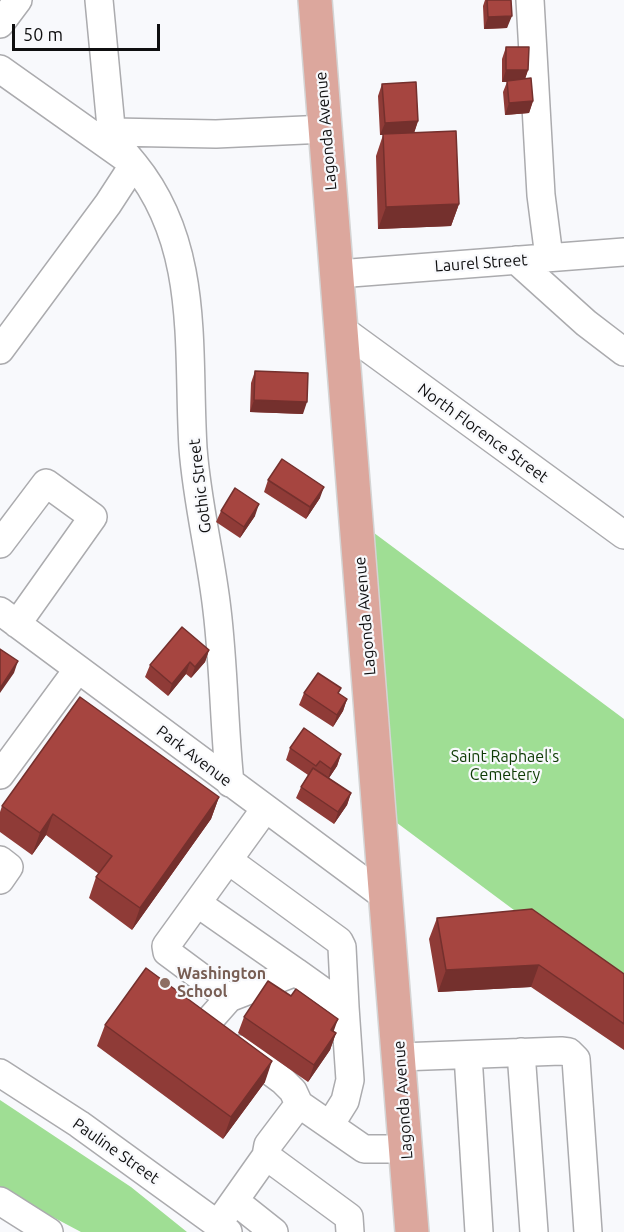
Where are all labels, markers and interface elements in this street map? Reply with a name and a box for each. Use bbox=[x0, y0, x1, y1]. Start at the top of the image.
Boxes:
scale bar bbox=[15, 12, 164, 50]
text: 50 m bbox=[23, 24, 63, 44]
street label: Lagonda Avenue bbox=[311, 71, 341, 191]
street label: Laurel Street bbox=[434, 250, 528, 276]
street label: North Florence Street bbox=[414, 379, 552, 487]
street label: Gothic Street bbox=[185, 438, 215, 534]
street label: Lagonda Avenue bbox=[350, 556, 380, 676]
street label: Park Avenue bbox=[153, 721, 235, 791]
park label: Saint Raphael's Cemetery bbox=[451, 747, 559, 785]
place label: Washington School bbox=[177, 964, 266, 1002]
marker: Washington School bbox=[158, 976, 172, 990]
street label: Lagonda Avenue bbox=[389, 1040, 417, 1160]
street label: Pauline Street bbox=[69, 1114, 163, 1188]

